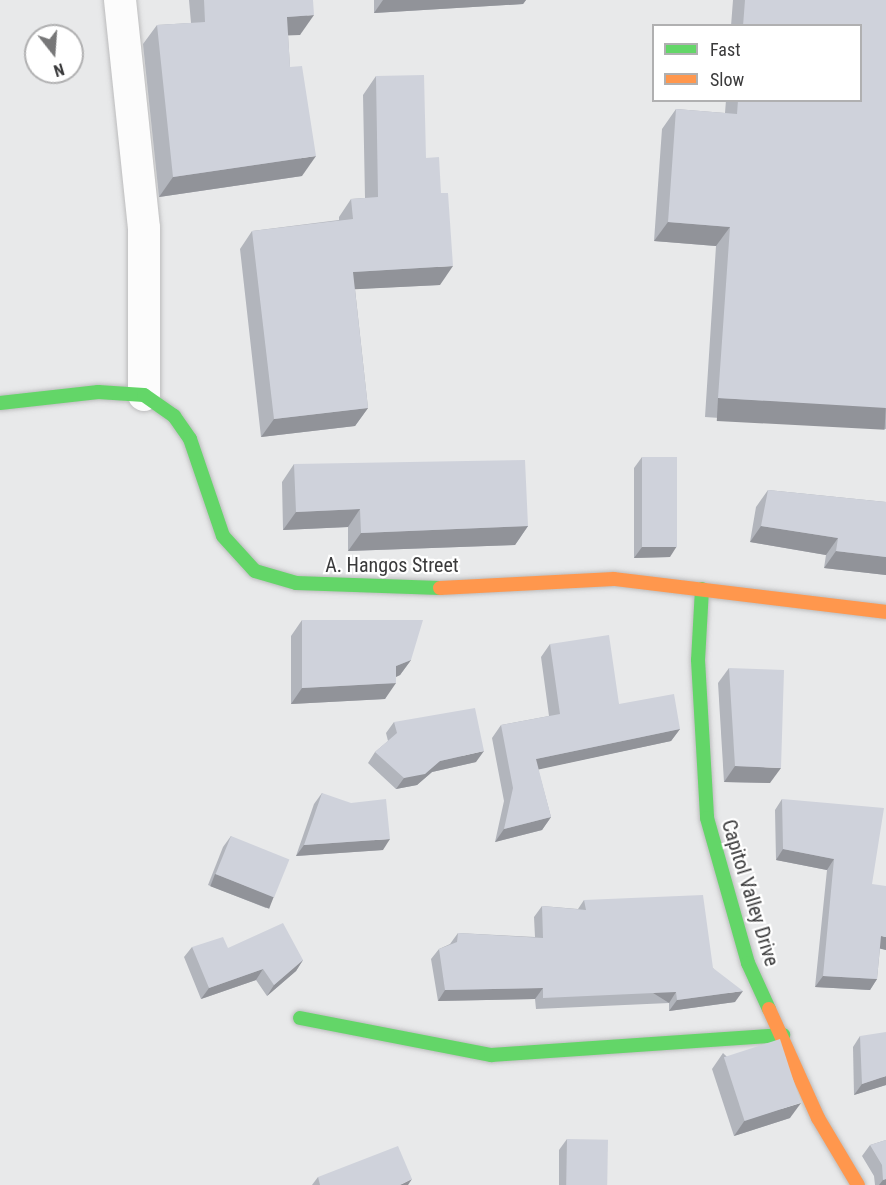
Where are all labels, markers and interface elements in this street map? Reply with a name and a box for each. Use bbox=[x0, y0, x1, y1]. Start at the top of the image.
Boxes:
north arrow bbox=[24, 24, 84, 84]
legend bbox=[652, 24, 862, 102]
text: Fast bbox=[710, 39, 741, 60]
text: N bbox=[51, 59, 66, 80]
text: Slow bbox=[710, 69, 744, 90]
street label: A. Hangos Street bbox=[325, 553, 459, 577]
street label: Capitol Valley Drive bbox=[716, 817, 784, 969]

